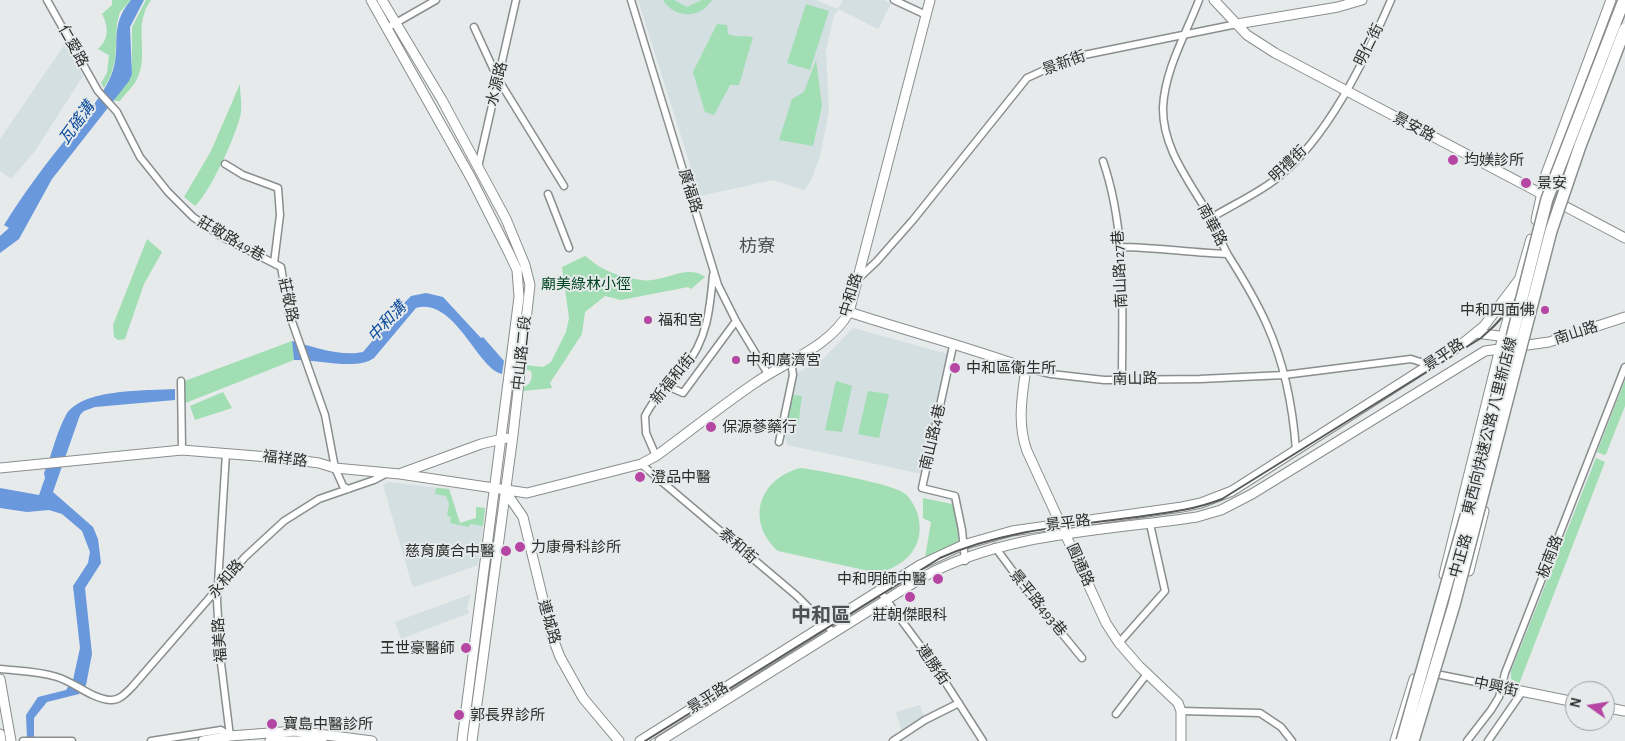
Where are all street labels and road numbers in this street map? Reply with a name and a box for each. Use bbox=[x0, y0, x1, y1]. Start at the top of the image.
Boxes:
street label: 明仁街 bbox=[1351, 21, 1387, 69]
street label: 仁愛路 bbox=[54, 22, 92, 70]
street label: 景新街 bbox=[1040, 47, 1088, 79]
street label: 水源路 bbox=[483, 60, 511, 108]
street label: 景安路 bbox=[1390, 108, 1438, 146]
street label: 明禮街 bbox=[1266, 142, 1310, 186]
street label: 廣福路 bbox=[675, 167, 705, 215]
street label: 南華路 bbox=[1193, 201, 1231, 249]
street label: 莊敬路49巷 bbox=[194, 213, 268, 265]
street label: 南山路127巷 bbox=[1109, 229, 1131, 309]
street label: 中和路 bbox=[836, 271, 866, 319]
street label: 莊敬路 bbox=[275, 276, 301, 324]
street label: 中山路二段 bbox=[509, 315, 535, 391]
street label: 南山路 bbox=[1552, 317, 1600, 349]
street label: 景平路 bbox=[1420, 335, 1468, 375]
street label: 東西向快速公路 八里新店線 bbox=[1459, 335, 1521, 517]
street label: 新福和街 bbox=[647, 350, 699, 408]
street label: 南山路 bbox=[1112, 370, 1158, 388]
street label: 南山路4巷 bbox=[917, 402, 949, 472]
street label: 福祥路 bbox=[262, 447, 308, 471]
street label: 景平路 bbox=[1045, 511, 1091, 535]
street label: 泰和街 bbox=[715, 524, 761, 568]
street label: 中正路 bbox=[1446, 532, 1476, 580]
street label: 板南路 bbox=[1534, 533, 1566, 581]
street label: 圓通路 bbox=[1063, 541, 1097, 589]
street label: 永和路 bbox=[204, 556, 248, 602]
street label: 景平路493巷 bbox=[1006, 566, 1070, 640]
street label: 連城路 bbox=[534, 598, 564, 646]
street label: 福美路 bbox=[209, 617, 231, 663]
street label: 連勝街 bbox=[913, 641, 953, 689]
street label: 中興街 bbox=[1472, 674, 1520, 700]
street label: 景平路 bbox=[684, 678, 732, 718]

